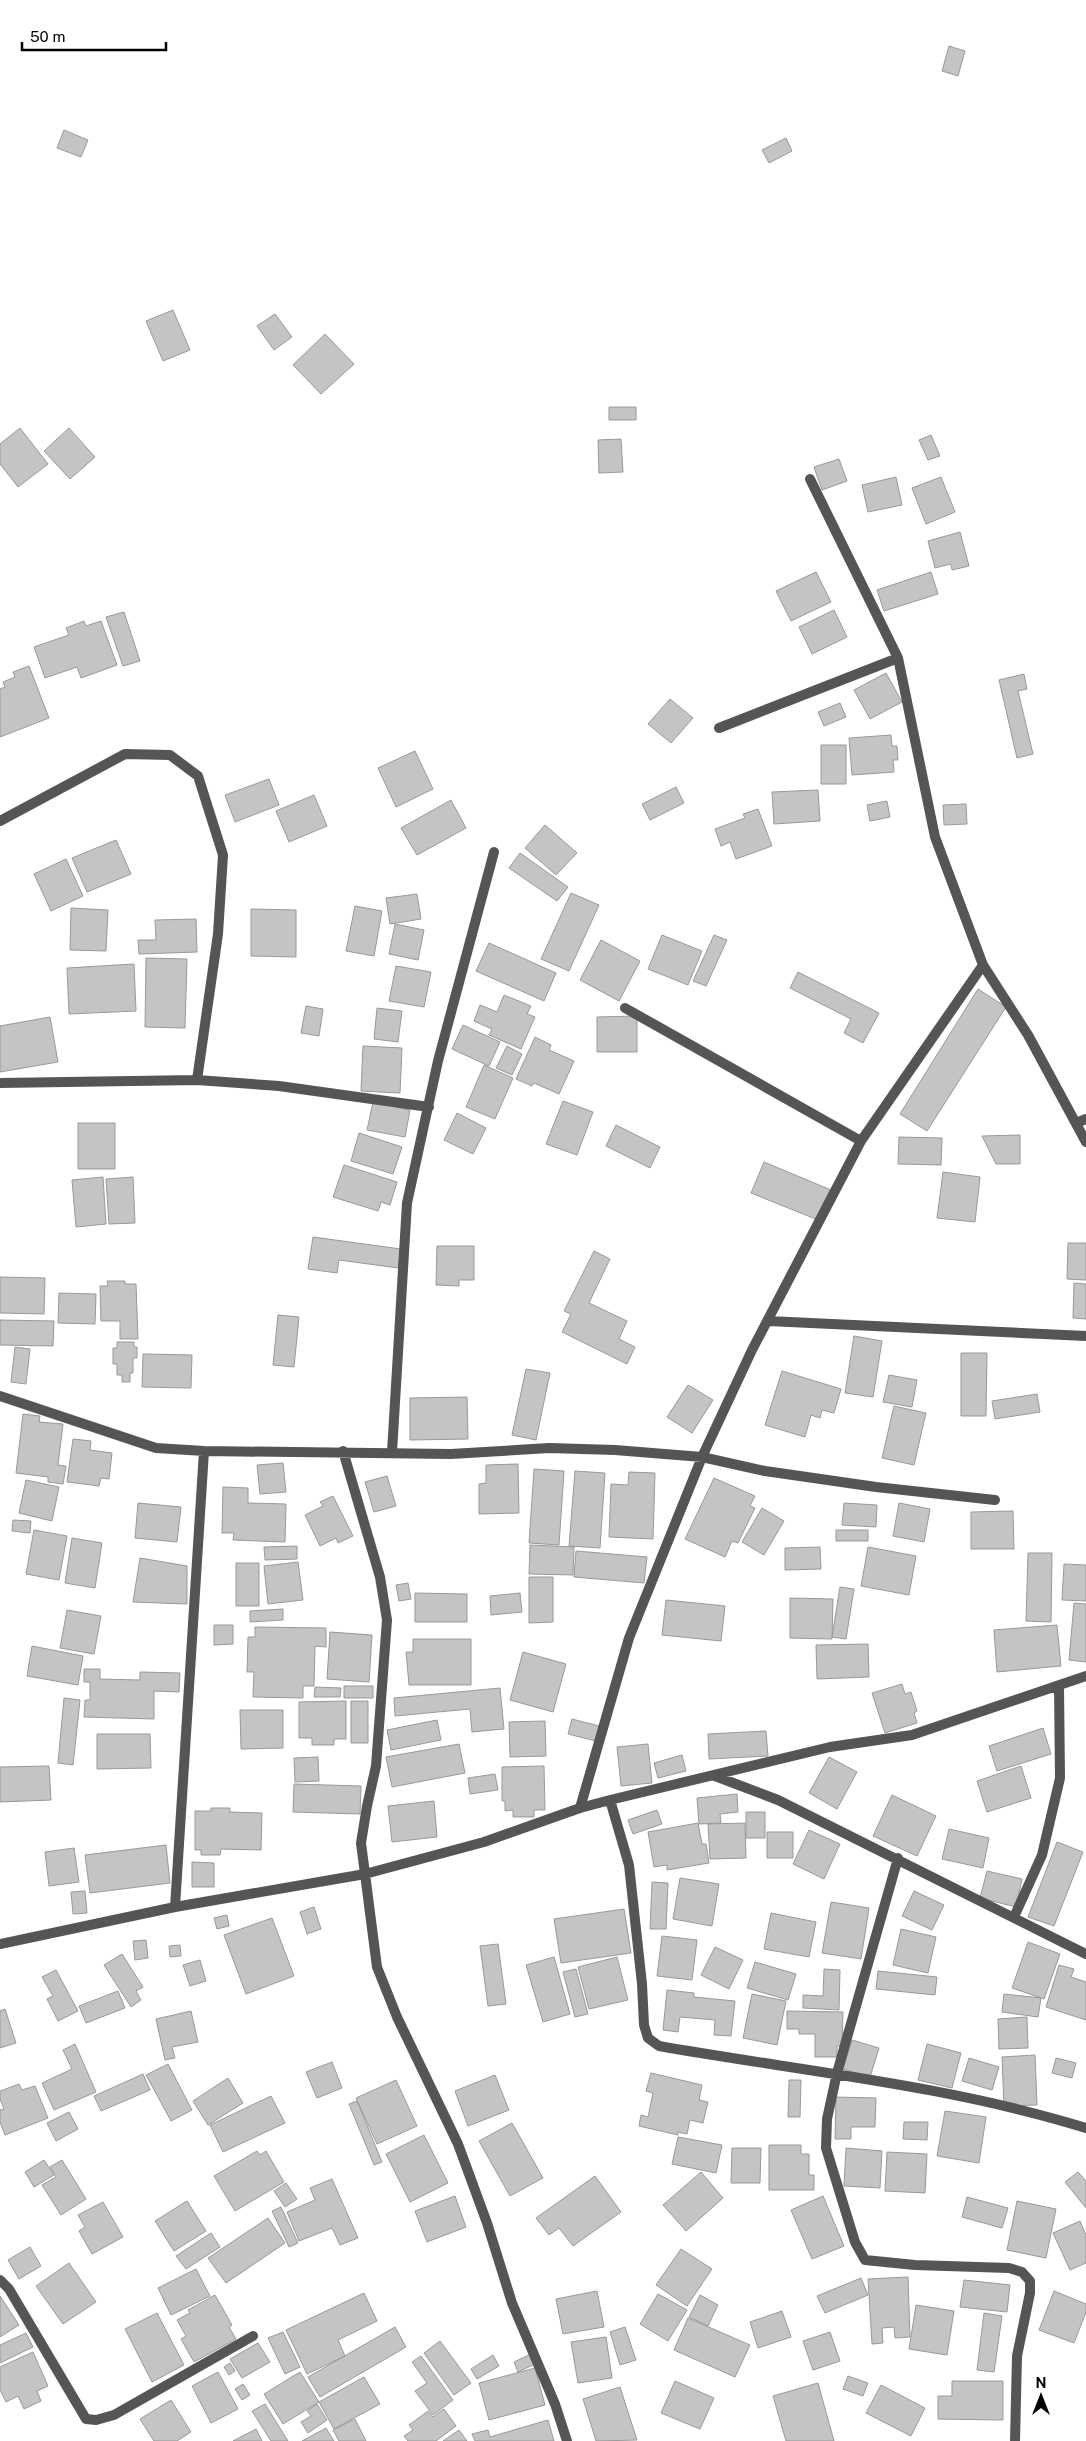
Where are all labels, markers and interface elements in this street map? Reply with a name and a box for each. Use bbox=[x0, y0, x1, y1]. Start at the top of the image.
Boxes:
scale bar bbox=[22, 20, 166, 52]
text: 50 m bbox=[30, 28, 65, 45]
north arrow bbox=[1016, 2371, 1066, 2421]
text: N bbox=[1036, 2375, 1046, 2391]

